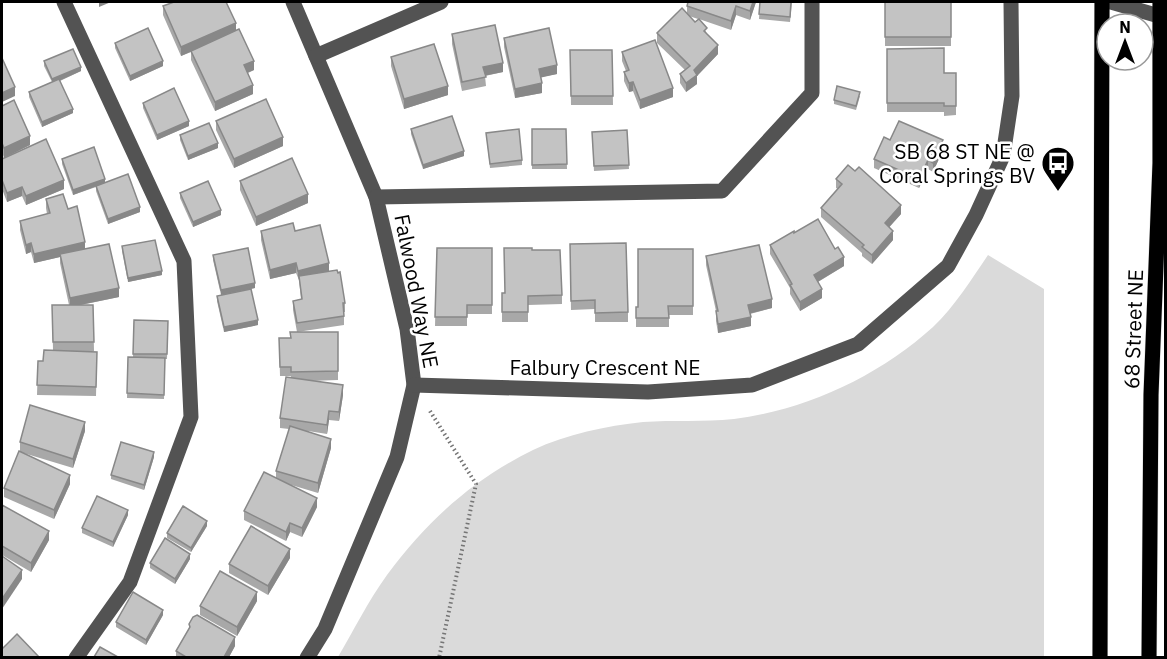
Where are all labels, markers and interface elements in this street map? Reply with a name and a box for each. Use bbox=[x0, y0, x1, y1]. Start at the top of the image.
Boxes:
north arrow bbox=[1095, 12, 1155, 72]
text: N bbox=[1119, 17, 1131, 37]
place label: SB 68 ST NE @ Coral Springs BV bbox=[879, 137, 1035, 189]
bus stop icon: SB 68 ST NE @ Coral Springs BV bbox=[1040, 145, 1076, 192]
street label: Falwood Way NE bbox=[388, 211, 446, 371]
street label: 68 Street NE bbox=[1117, 269, 1149, 389]
street label: Falbury Crescent NE bbox=[510, 353, 701, 381]

